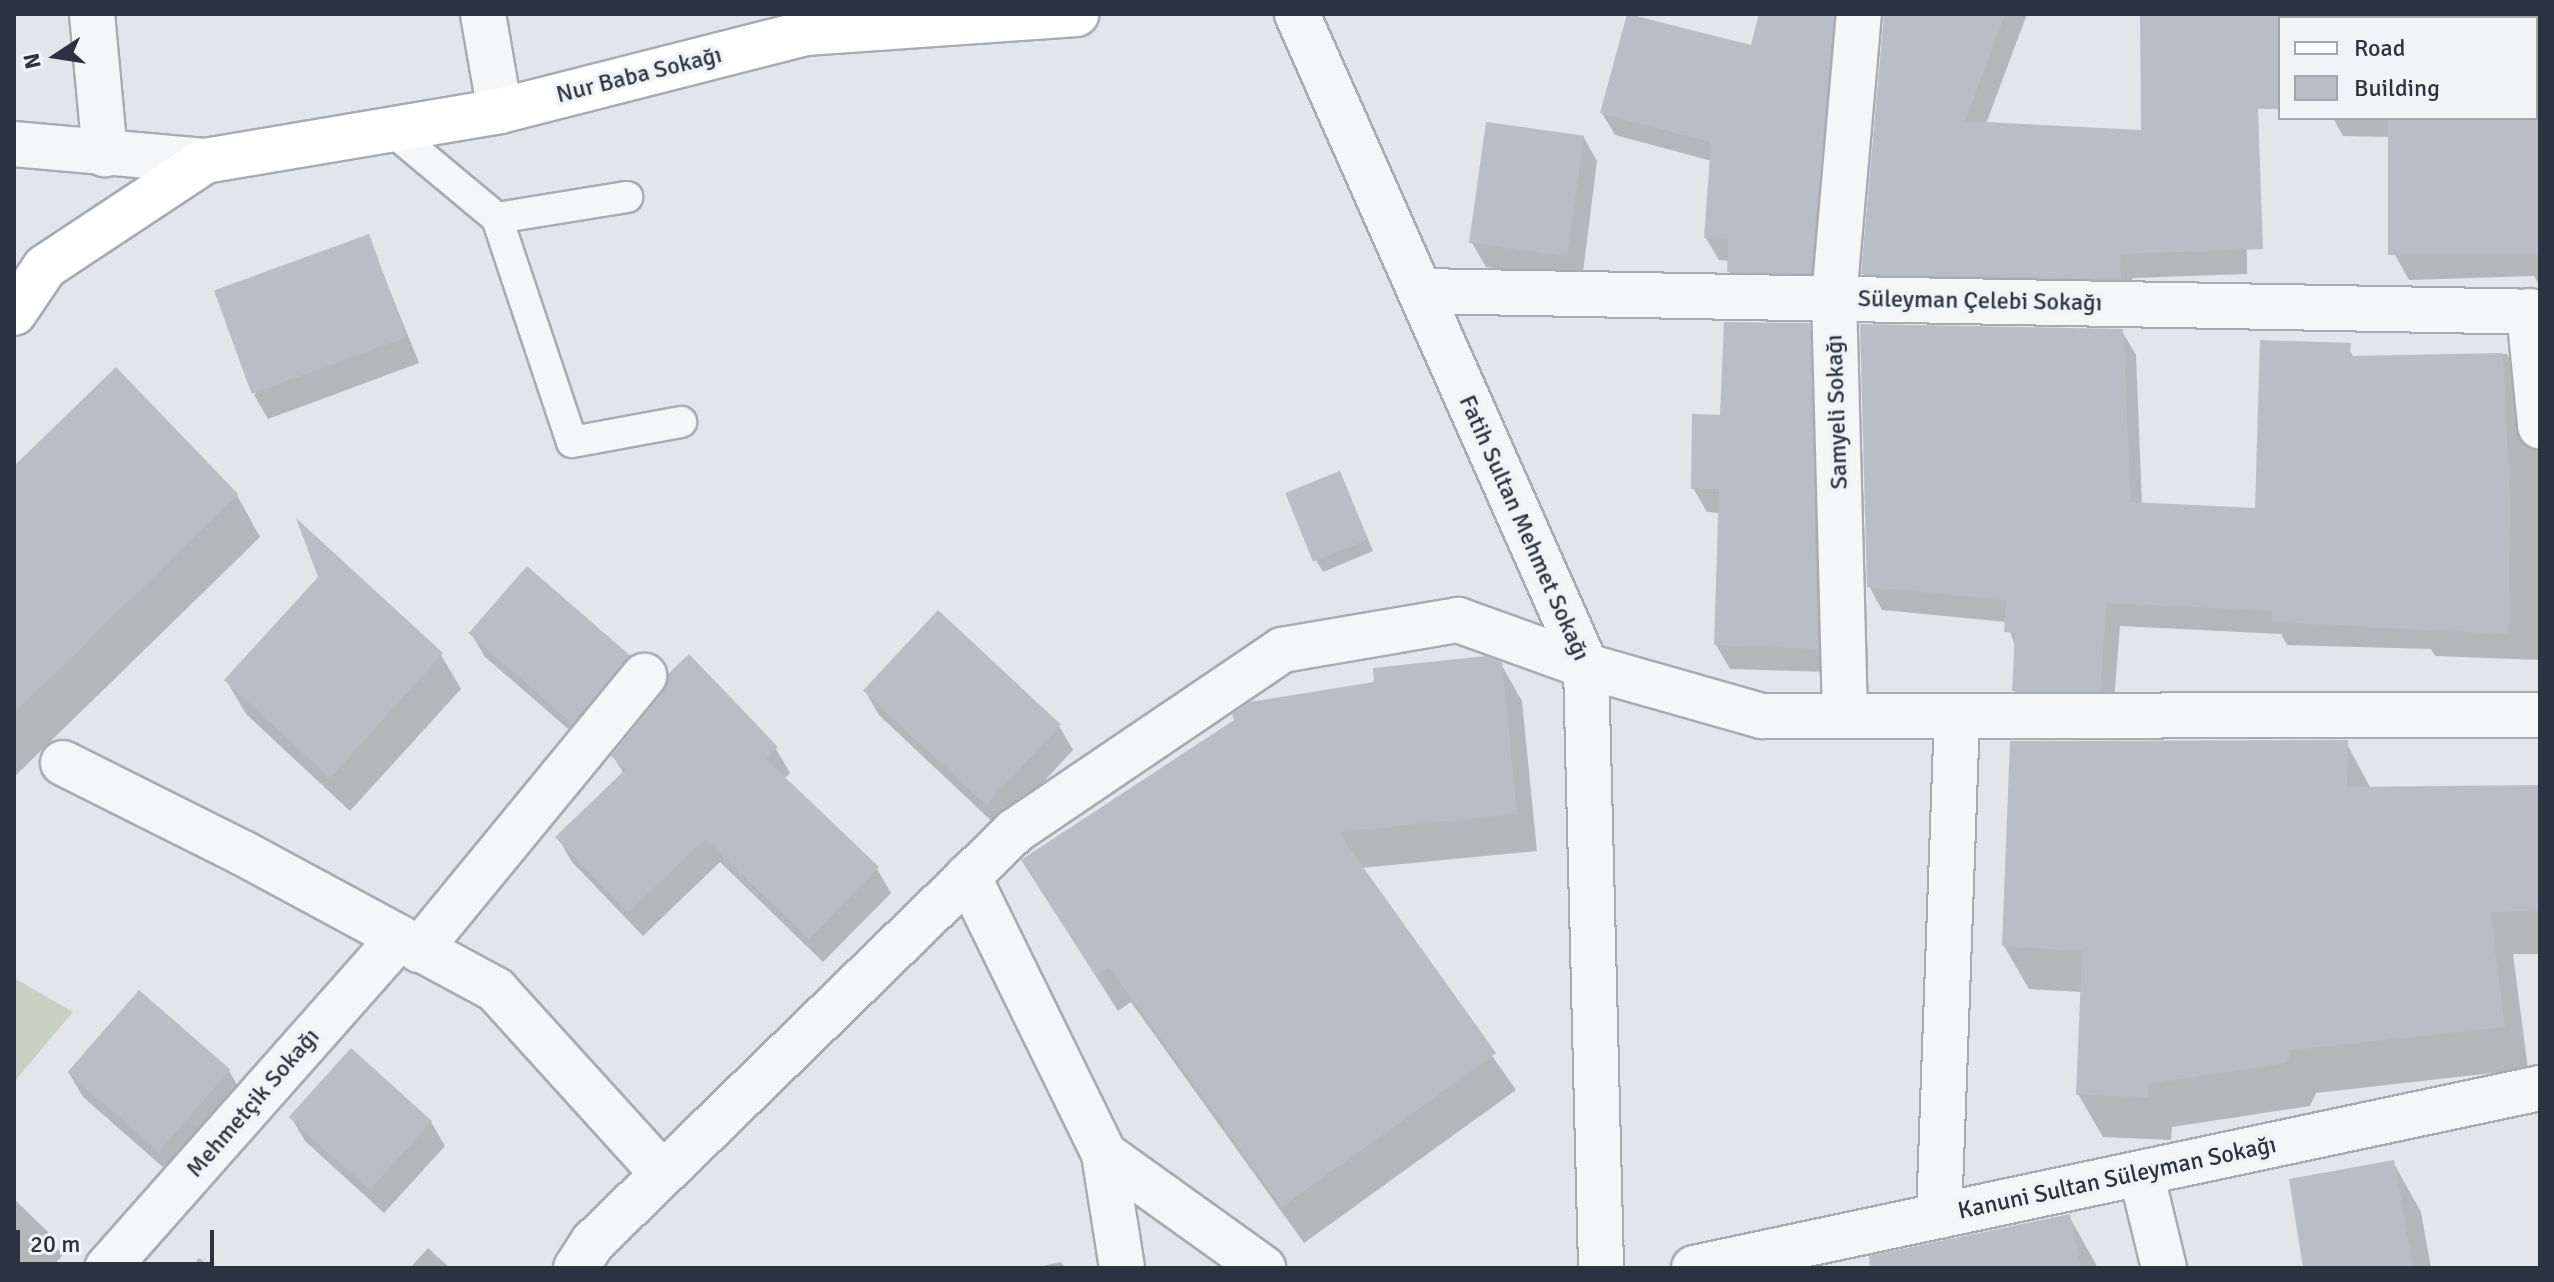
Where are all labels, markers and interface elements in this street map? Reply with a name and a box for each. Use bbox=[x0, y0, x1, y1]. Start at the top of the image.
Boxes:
north arrow bbox=[16, 16, 96, 96]
legend bbox=[2278, 16, 2538, 120]
text: Road bbox=[2354, 33, 2405, 63]
street label: Nur Baba Sokağı bbox=[553, 41, 725, 109]
text: N bbox=[17, 51, 47, 71]
text: Building bbox=[2354, 73, 2440, 103]
street label: Süleyman Çelebi Sokağı bbox=[1857, 284, 2103, 318]
street label: Samyeli Sokağı bbox=[1820, 334, 1854, 490]
street label: Fatih Sultan Mehmet Sokağı bbox=[1452, 391, 1596, 665]
street label: Mehmetçik Sokağı bbox=[180, 1023, 326, 1183]
street label: Kanuni Sultan Süleyman Sokağı bbox=[1955, 1130, 2279, 1226]
scale bar bbox=[20, 1214, 218, 1264]
text: 20 m bbox=[30, 1229, 80, 1259]

